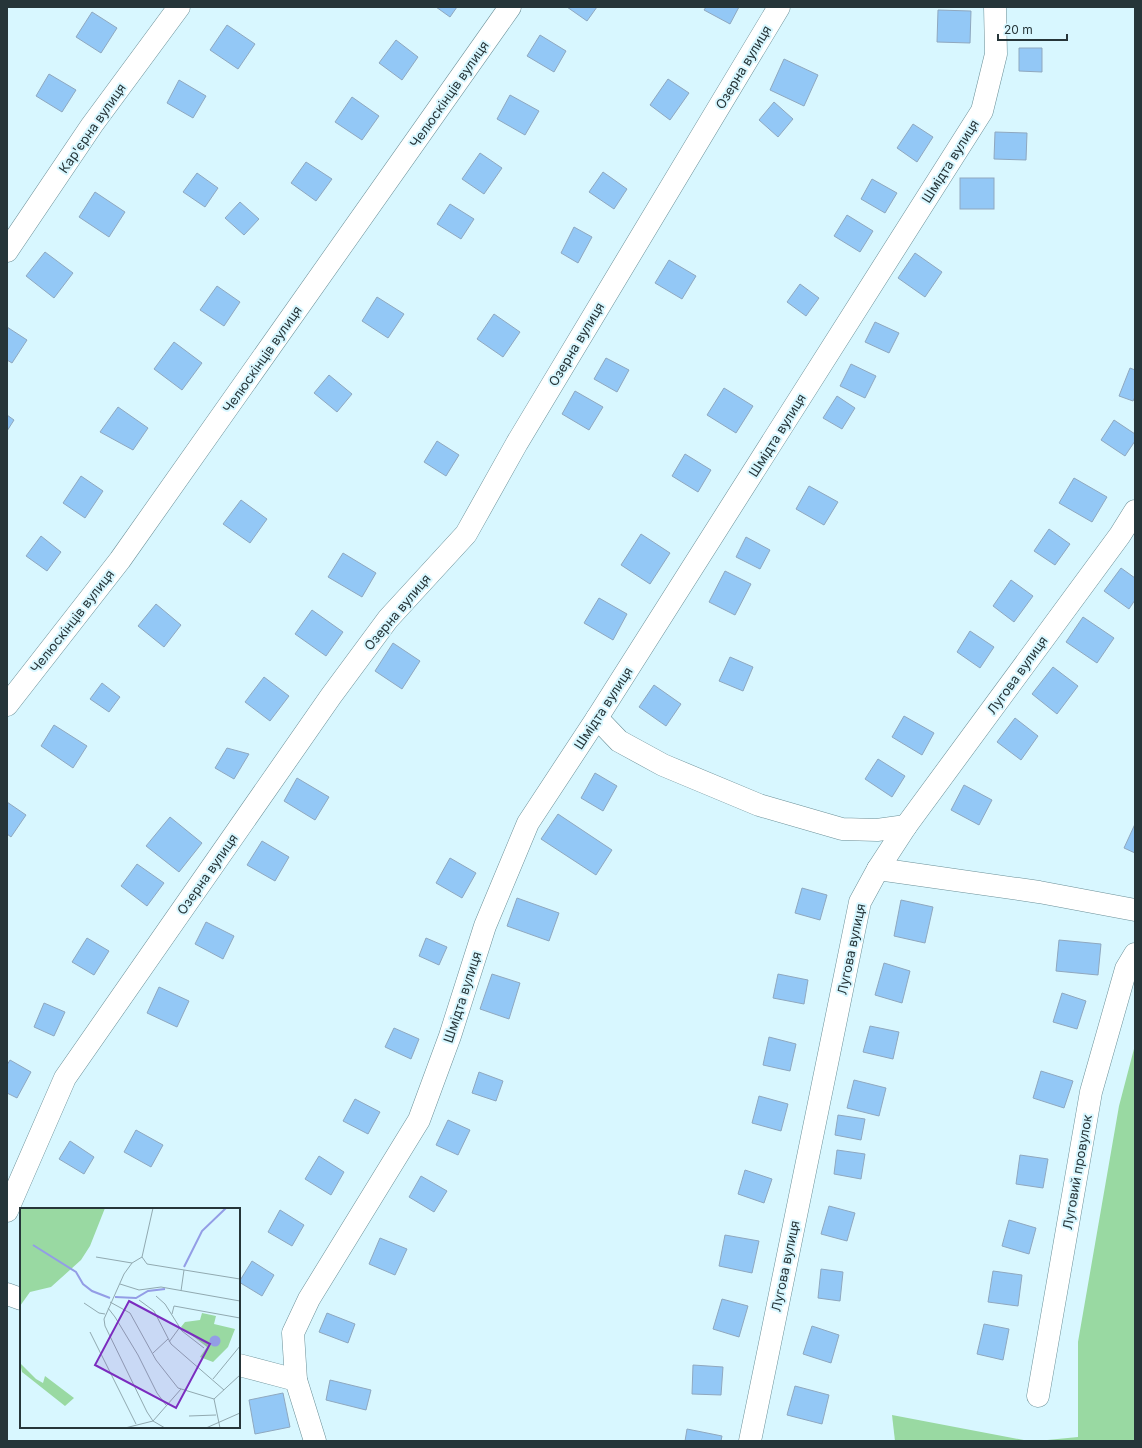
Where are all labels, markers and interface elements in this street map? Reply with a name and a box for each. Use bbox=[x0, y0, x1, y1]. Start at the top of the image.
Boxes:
scale bar bbox=[998, 16, 1067, 42]
street label: Озерна вулиця bbox=[712, 22, 774, 112]
text: 20 m bbox=[1004, 22, 1033, 37]
street label: Челюскінців вулиця bbox=[406, 38, 492, 150]
street label: Кар'єрна вулиця bbox=[55, 80, 129, 176]
street label: Шмідта вулиця bbox=[918, 116, 982, 206]
street label: Озерна вулиця bbox=[545, 299, 607, 389]
street label: Челюскінців вулиця bbox=[219, 303, 305, 415]
street label: Шмідта вулиця bbox=[745, 390, 809, 480]
street label: Челюскінців вулиця bbox=[27, 566, 117, 676]
street label: Озерна вулиця bbox=[360, 571, 434, 653]
street label: Лугова вулиця bbox=[983, 633, 1051, 717]
street label: Шмідта вулиця bbox=[570, 664, 636, 752]
street label: Озерна вулиця bbox=[173, 831, 241, 917]
street label: Лугова вулиця bbox=[834, 902, 868, 996]
street label: Шмідта вулиця bbox=[440, 949, 484, 1045]
street label: Луговий провулок bbox=[1059, 1113, 1095, 1231]
inset map bbox=[20, 1208, 240, 1428]
street label: Лугова вулиця bbox=[768, 1219, 802, 1313]

